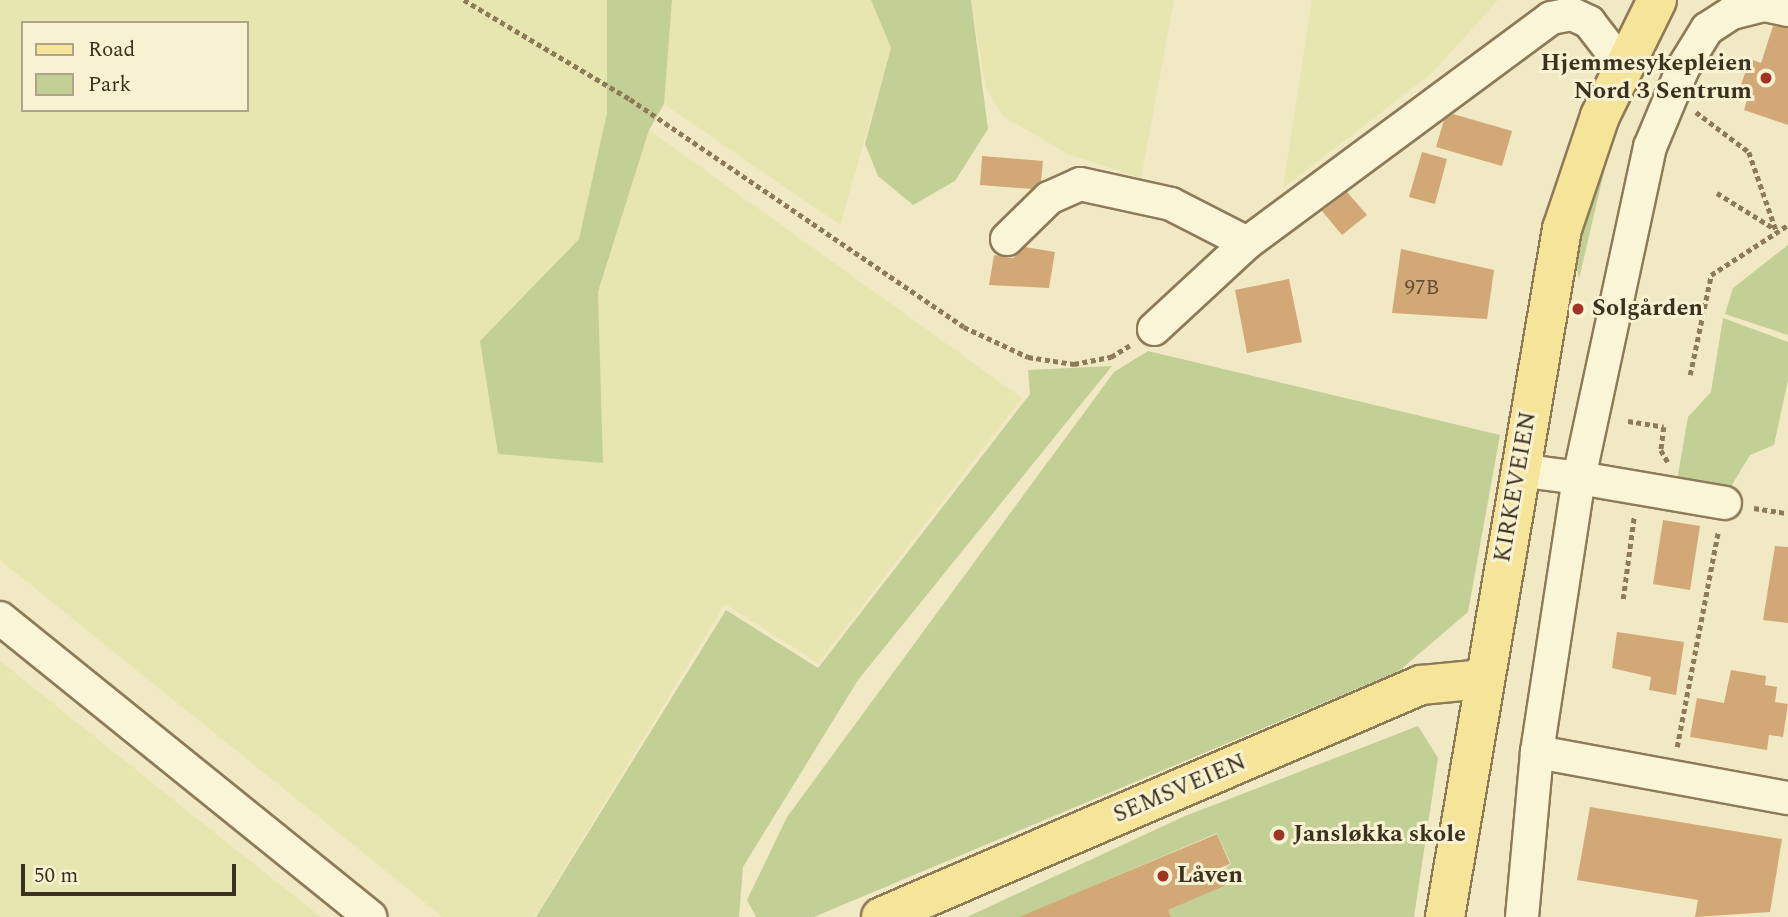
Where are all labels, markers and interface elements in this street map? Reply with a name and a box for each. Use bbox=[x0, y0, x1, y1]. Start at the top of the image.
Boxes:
legend bbox=[21, 21, 248, 112]
text: Road bbox=[88, 34, 135, 66]
place label: Hjemmesykepleien Nord 3 Sentrum bbox=[1540, 50, 1752, 106]
text: Park bbox=[88, 69, 131, 101]
marker: Hjemmesykepleien Nord 3 Sentrum bbox=[1758, 70, 1774, 86]
house number: 97B bbox=[1405, 275, 1439, 301]
place label: Solgården bbox=[1592, 295, 1703, 323]
marker: Solgården bbox=[1570, 301, 1586, 317]
street label: KIRKEVEIEN bbox=[1489, 409, 1543, 565]
street label: SEMSVEIEN bbox=[1109, 748, 1251, 830]
place label: Jansløkka skole bbox=[1293, 821, 1466, 849]
marker: Jansløkka skole bbox=[1271, 827, 1287, 843]
scale bar bbox=[24, 850, 240, 894]
text: 50 m bbox=[34, 860, 78, 892]
place label: Låven bbox=[1177, 862, 1243, 890]
marker: Låven bbox=[1155, 868, 1171, 884]

